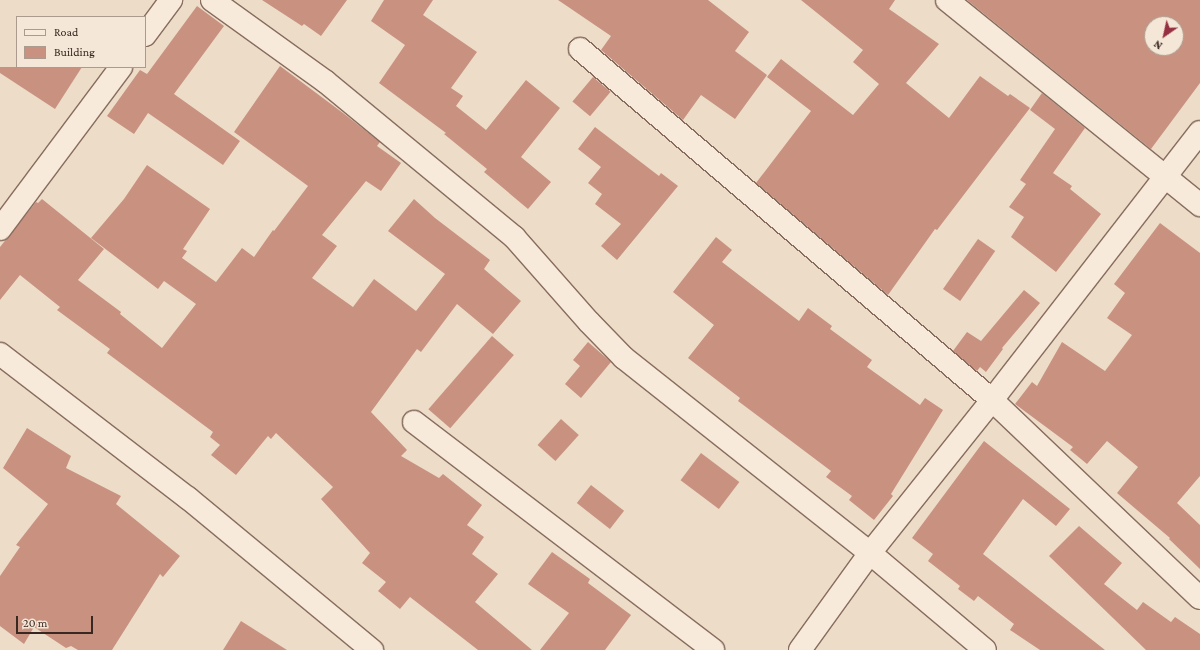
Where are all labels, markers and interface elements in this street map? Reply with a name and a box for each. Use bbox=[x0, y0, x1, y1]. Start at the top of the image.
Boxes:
legend bbox=[16, 16, 146, 68]
north arrow bbox=[1144, 16, 1184, 56]
text: Road bbox=[54, 25, 78, 39]
text: N bbox=[1151, 38, 1164, 52]
text: Building bbox=[54, 45, 95, 59]
scale bar bbox=[18, 608, 95, 634]
text: 20 m bbox=[23, 616, 47, 630]

